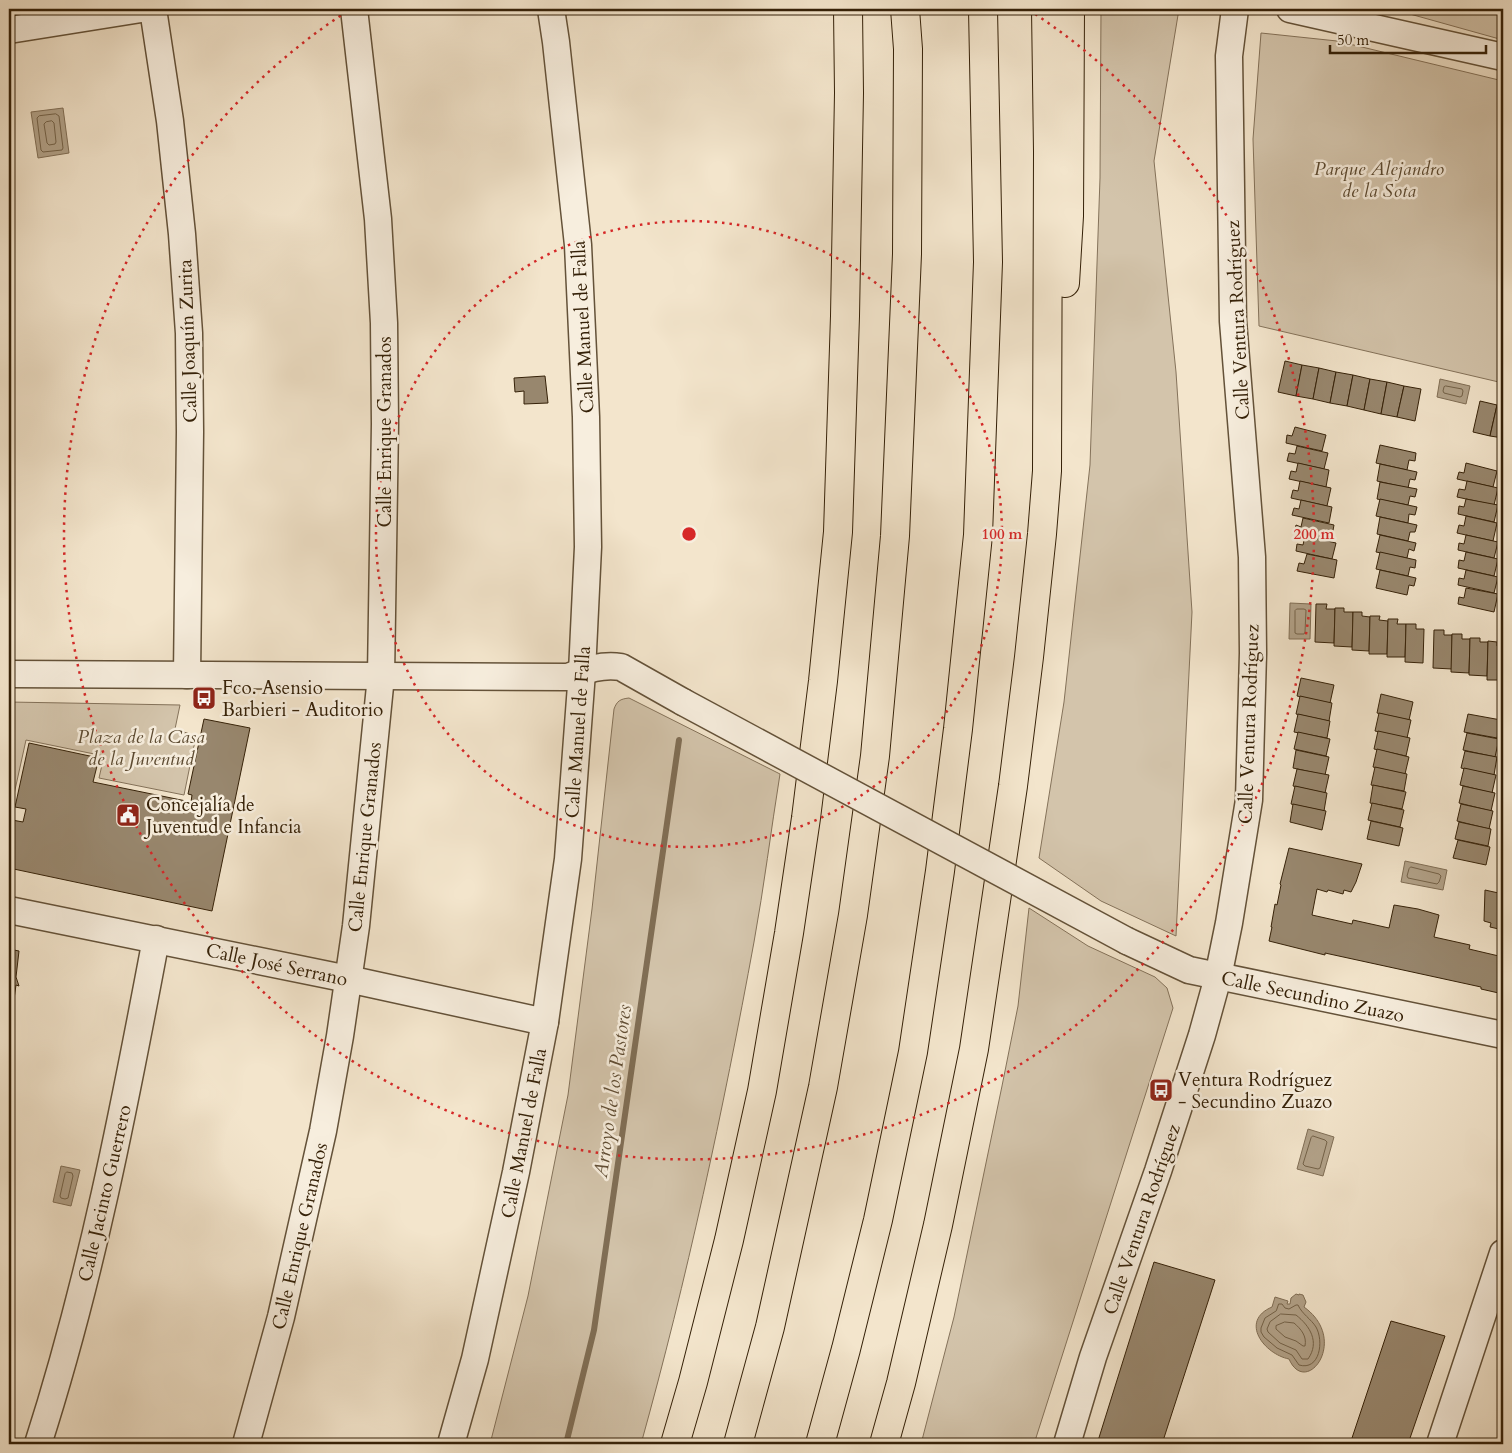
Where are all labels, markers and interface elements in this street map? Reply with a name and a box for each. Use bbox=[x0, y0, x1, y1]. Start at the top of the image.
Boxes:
scale bar bbox=[1330, 22, 1486, 54]
text: 50 m bbox=[1337, 30, 1369, 50]
park label: Parque Alejandro de la Sota bbox=[1314, 156, 1444, 204]
street label: Calle Ventura Rodríguez bbox=[1220, 219, 1256, 421]
street label: Calle Manuel de Falla bbox=[565, 240, 601, 414]
street label: Calle Joaquín Zurita bbox=[172, 259, 204, 423]
street label: Calle Enrique Granados bbox=[372, 336, 398, 528]
text: 100 m bbox=[982, 524, 1023, 544]
text: 200 m bbox=[1294, 524, 1335, 544]
centre of rings bbox=[680, 525, 698, 543]
street label: Calle Ventura Rodríguez bbox=[1233, 623, 1266, 825]
street label: Calle Manuel de Falla bbox=[559, 645, 597, 819]
place label: Fco. Asensio Barbieri - Auditorio bbox=[222, 675, 383, 723]
bus stop icon: Fco. Asensio Barbieri - Auditorio bbox=[191, 685, 217, 711]
park label: Plaza de la Casa de la Juventud bbox=[77, 724, 205, 772]
street label: Calle Enrique Granados bbox=[342, 741, 388, 934]
place label: Concejalía de Juventud e Infancia bbox=[143, 792, 302, 840]
public building icon: Concejalía de Juventud e Infancia bbox=[115, 802, 141, 828]
street label: Calle José Serrano bbox=[204, 937, 350, 993]
street label: Calle Secundino Zuazo bbox=[1219, 965, 1407, 1029]
water label: Arroyo de los Pastores bbox=[587, 1002, 638, 1180]
street label: Calle Manuel de Falla bbox=[495, 1046, 553, 1220]
place label: Ventura Rodríguez - Secundino Zuazo bbox=[1178, 1067, 1333, 1115]
bus stop icon: Ventura Rodríguez - Secundino Zuazo bbox=[1148, 1077, 1174, 1103]
street label: Calle Jacinto Guerrero bbox=[72, 1102, 138, 1284]
street label: Calle Ventura Rodríguez bbox=[1097, 1120, 1187, 1318]
street label: Calle Enrique Granados bbox=[266, 1140, 334, 1332]

